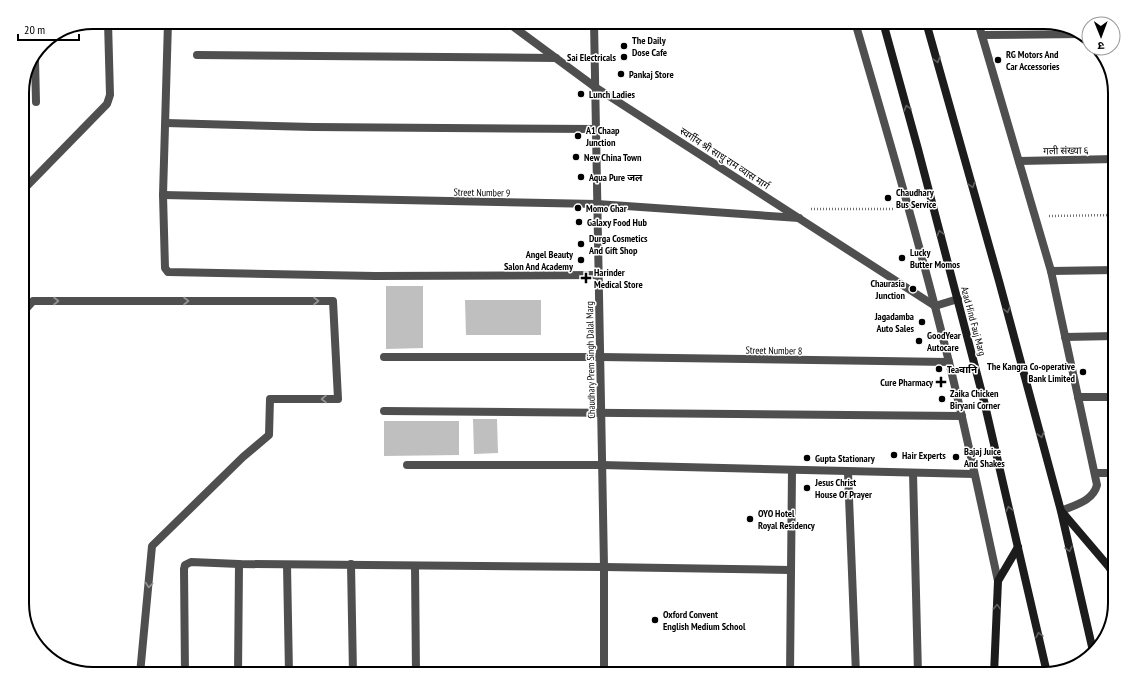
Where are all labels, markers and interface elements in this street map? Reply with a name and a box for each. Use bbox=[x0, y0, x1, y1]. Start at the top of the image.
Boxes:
scale bar bbox=[18, 16, 79, 42]
north arrow bbox=[1081, 16, 1121, 56]
text: 20 m bbox=[24, 22, 45, 37]
place label: The Daily Dose Cafe bbox=[632, 34, 667, 59]
text: उ bbox=[1097, 39, 1105, 53]
marker: The Daily Dose Cafe bbox=[619, 41, 629, 51]
place label: RG Motors And Car Accessories bbox=[1006, 48, 1060, 73]
place label: Sai Electricals bbox=[567, 51, 616, 64]
marker: Sai Electricals bbox=[619, 52, 629, 62]
marker: RG Motors And Car Accessories bbox=[993, 55, 1003, 65]
one-way arrow bbox=[932, 56, 941, 63]
place label: Pankaj Store bbox=[629, 68, 674, 81]
marker: Pankaj Store bbox=[616, 69, 626, 79]
place label: Lunch Ladies bbox=[589, 88, 636, 101]
marker: Lunch Ladies bbox=[576, 89, 586, 99]
one-way arrow bbox=[903, 104, 911, 111]
place label: A1 Chaap Junction bbox=[585, 124, 620, 149]
street label: स्वर्गीय श्री साधु राम व्यास मार्ग bbox=[677, 124, 773, 193]
marker: A1 Chaap Junction bbox=[573, 131, 583, 141]
street label: गली संख्या ६ bbox=[1043, 144, 1089, 157]
place label: New China Town bbox=[584, 151, 642, 164]
marker: New China Town bbox=[571, 152, 581, 162]
place label: Aqua Pure जल bbox=[588, 171, 643, 184]
marker: Aqua Pure जल bbox=[576, 172, 586, 182]
one-way arrow bbox=[967, 181, 976, 188]
street label: Street Number 9 bbox=[453, 186, 511, 199]
place label: Chaudhary Bus Service bbox=[896, 186, 936, 211]
marker: Chaudhary Bus Service bbox=[883, 193, 893, 203]
place label: Momo Ghar bbox=[586, 202, 627, 215]
marker: Momo Ghar bbox=[573, 203, 583, 213]
place label: Galaxy Food Hub bbox=[587, 216, 647, 229]
marker: Galaxy Food Hub bbox=[574, 217, 584, 227]
one-way arrow bbox=[937, 230, 945, 236]
place label: Durga Cosmetics And Gift Shop bbox=[588, 232, 648, 257]
marker: Durga Cosmetics And Gift Shop bbox=[576, 239, 586, 249]
place label: Lucky Butter Momos bbox=[910, 246, 961, 271]
place label: Angel Beauty Salon And Academy bbox=[504, 248, 574, 273]
marker: Lucky Butter Momos bbox=[897, 253, 907, 263]
marker: Angel Beauty Salon And Academy bbox=[576, 255, 586, 265]
place label: Harinder Medical Store bbox=[594, 266, 643, 291]
marker: Harinder Medical Store bbox=[581, 273, 591, 283]
place label: Chaurasia Junction bbox=[870, 277, 905, 302]
marker: Chaurasia Junction bbox=[908, 284, 918, 294]
street label: Azad Hind Fauj Marg bbox=[958, 285, 989, 357]
one-way arrow bbox=[53, 297, 59, 305]
one-way arrow bbox=[183, 297, 189, 305]
one-way arrow bbox=[313, 297, 319, 305]
street label: Chaudhary Prem Singh Dalal Marg bbox=[583, 301, 598, 419]
one-way arrow bbox=[1002, 306, 1011, 313]
place label: Jagadamba Auto Sales bbox=[874, 310, 914, 335]
marker: Jagadamba Auto Sales bbox=[917, 317, 927, 327]
place label: GoodYear Autocare bbox=[926, 329, 961, 354]
marker: GoodYear Autocare bbox=[914, 336, 924, 346]
street label: Street Number 8 bbox=[745, 344, 803, 357]
place label: The Kangra Co-operative Bank Limited bbox=[987, 360, 1076, 385]
place label: Teaवानि bbox=[947, 363, 978, 376]
marker: Teaवानि bbox=[934, 364, 944, 374]
marker: The Kangra Co-operative Bank Limited bbox=[1078, 367, 1088, 377]
place label: Cure Pharmacy bbox=[880, 376, 934, 389]
marker: Cure Pharmacy bbox=[936, 377, 946, 387]
place label: Zaika Chicken Biryani Corner bbox=[950, 387, 1000, 412]
marker: Zaika Chicken Biryani Corner bbox=[937, 394, 947, 404]
one-way arrow bbox=[321, 395, 327, 403]
one-way arrow bbox=[1036, 432, 1044, 439]
place label: Bajaj Juice And Shakes bbox=[963, 445, 1005, 470]
place label: Hair Experts bbox=[902, 449, 946, 462]
marker: Hair Experts bbox=[889, 450, 899, 460]
place label: Gupta Stationary bbox=[815, 452, 876, 465]
marker: Bajaj Juice And Shakes bbox=[951, 452, 961, 462]
marker: Gupta Stationary bbox=[802, 453, 812, 463]
place label: Jesus Christ House Of Prayer bbox=[814, 476, 872, 501]
marker: Jesus Christ House Of Prayer bbox=[802, 483, 812, 493]
one-way arrow bbox=[1006, 505, 1014, 512]
place label: OYO Hotel Royal Residency bbox=[758, 507, 816, 532]
marker: OYO Hotel Royal Residency bbox=[745, 514, 755, 524]
one-way arrow bbox=[1065, 546, 1073, 552]
one-way arrow bbox=[144, 582, 153, 588]
one-way arrow bbox=[993, 604, 1001, 610]
place label: Oxford Convent English Medium School bbox=[663, 608, 746, 633]
marker: Oxford Convent English Medium School bbox=[650, 615, 660, 625]
one-way arrow bbox=[1035, 632, 1043, 638]

